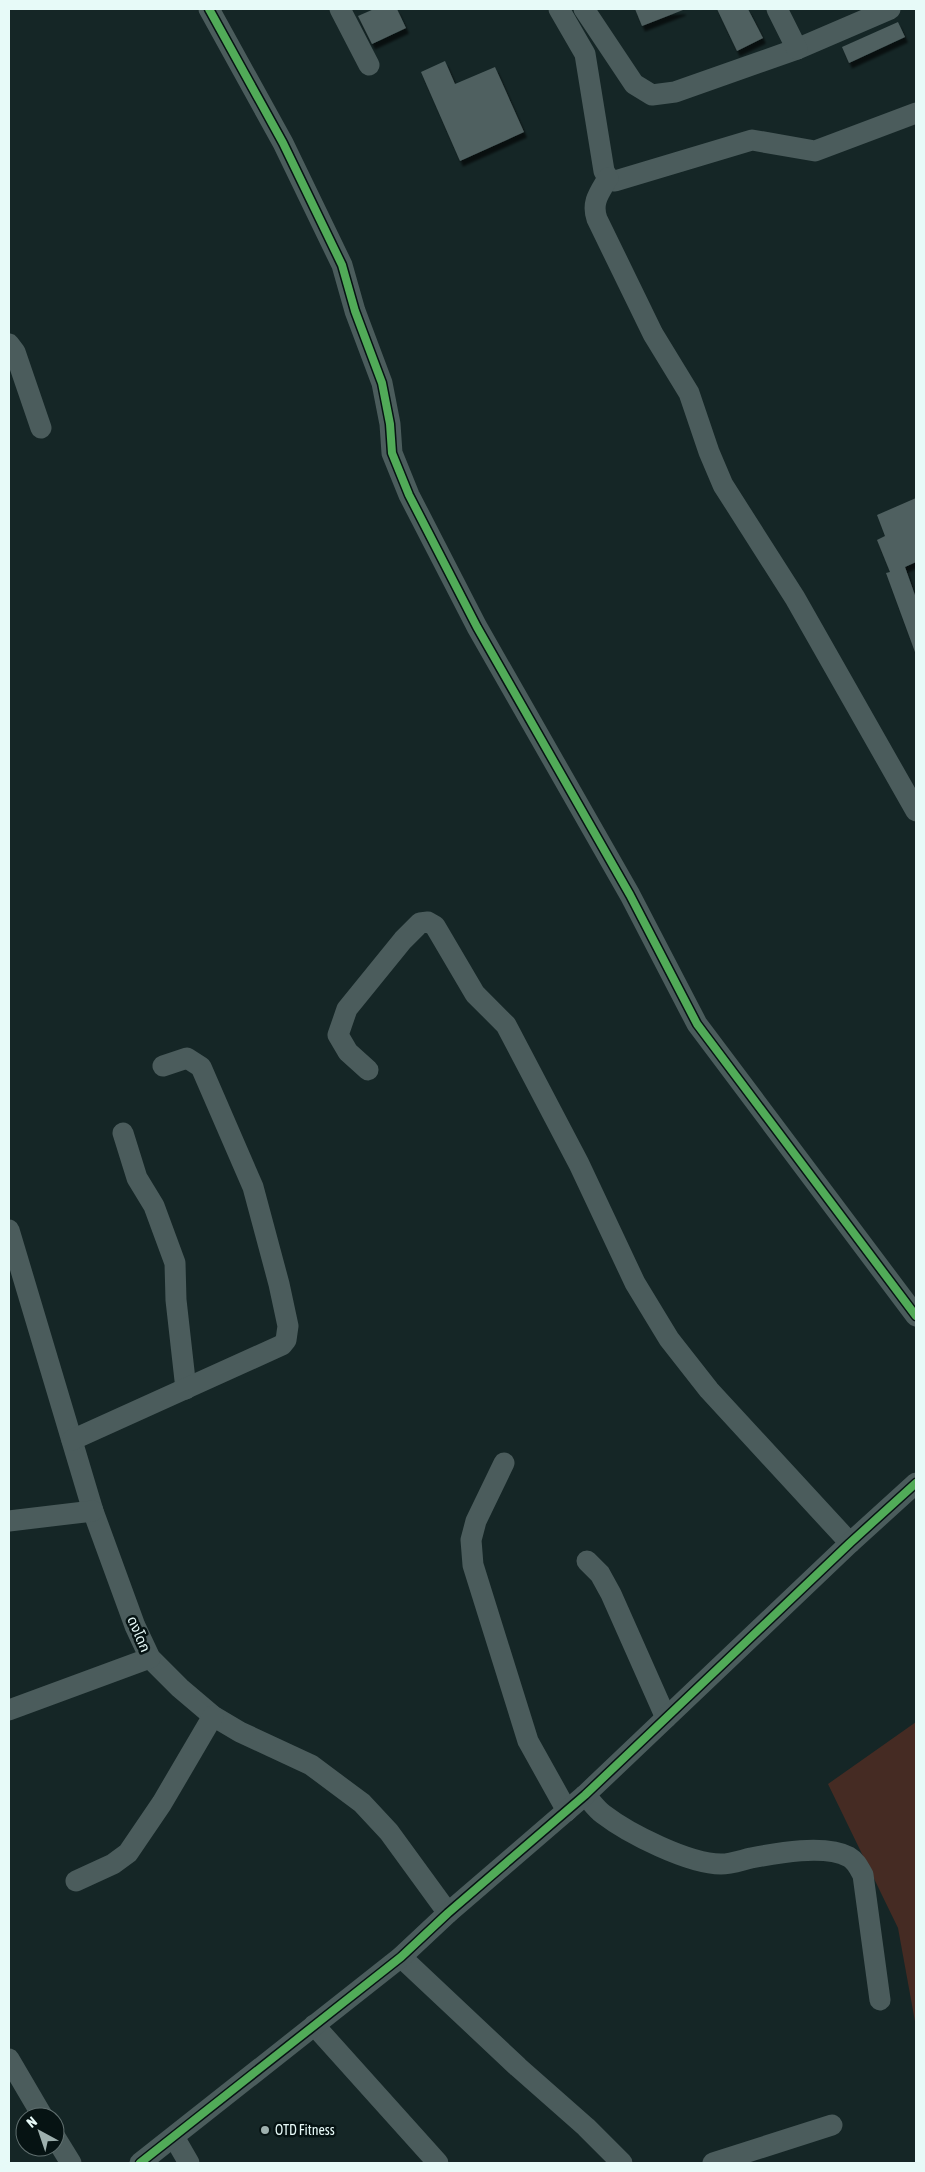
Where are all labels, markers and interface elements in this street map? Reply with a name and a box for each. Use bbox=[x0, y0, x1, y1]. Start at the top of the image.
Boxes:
street label: ดงโดก bbox=[124, 1614, 154, 1654]
north arrow bbox=[15, 2107, 65, 2157]
text: N bbox=[23, 2113, 40, 2131]
place label: OTD Fitness bbox=[275, 2122, 335, 2138]
marker: OTD Fitness bbox=[259, 2124, 271, 2136]

